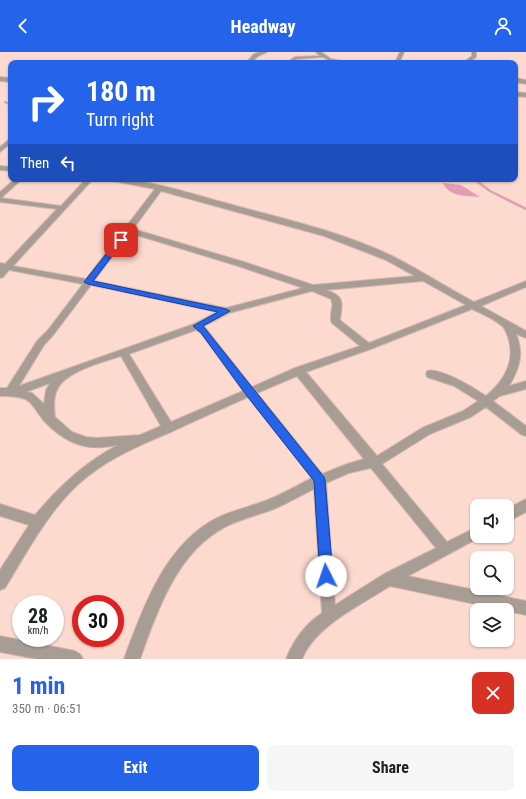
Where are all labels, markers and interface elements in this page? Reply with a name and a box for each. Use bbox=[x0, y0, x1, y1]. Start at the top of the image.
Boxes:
icon: back bbox=[12, 15, 34, 37]
icon: person bbox=[492, 15, 514, 37]
text: Headway bbox=[231, 16, 295, 37]
text: 180 m bbox=[86, 75, 156, 108]
icon: right bbox=[20, 76, 72, 128]
text: Turn right bbox=[86, 109, 154, 130]
icon: left bbox=[57, 152, 79, 174]
text: Then bbox=[20, 154, 49, 172]
pin bbox=[104, 223, 138, 257]
icon: arrive bbox=[110, 229, 132, 251]
map controls bbox=[470, 499, 514, 647]
button: sound bbox=[470, 499, 514, 543]
button: search bbox=[470, 551, 514, 595]
position arrow bbox=[305, 555, 347, 597]
speed limit sign: 30 bbox=[72, 595, 124, 647]
button: layers bbox=[470, 603, 514, 647]
text: 28 bbox=[28, 604, 48, 628]
text: km/h bbox=[28, 625, 48, 636]
text: 1 min bbox=[12, 672, 65, 700]
button: close bbox=[472, 672, 514, 714]
text: 350 m · 06:51 bbox=[12, 701, 82, 716]
button: Exit bbox=[12, 745, 259, 791]
button: Share bbox=[267, 745, 514, 791]

